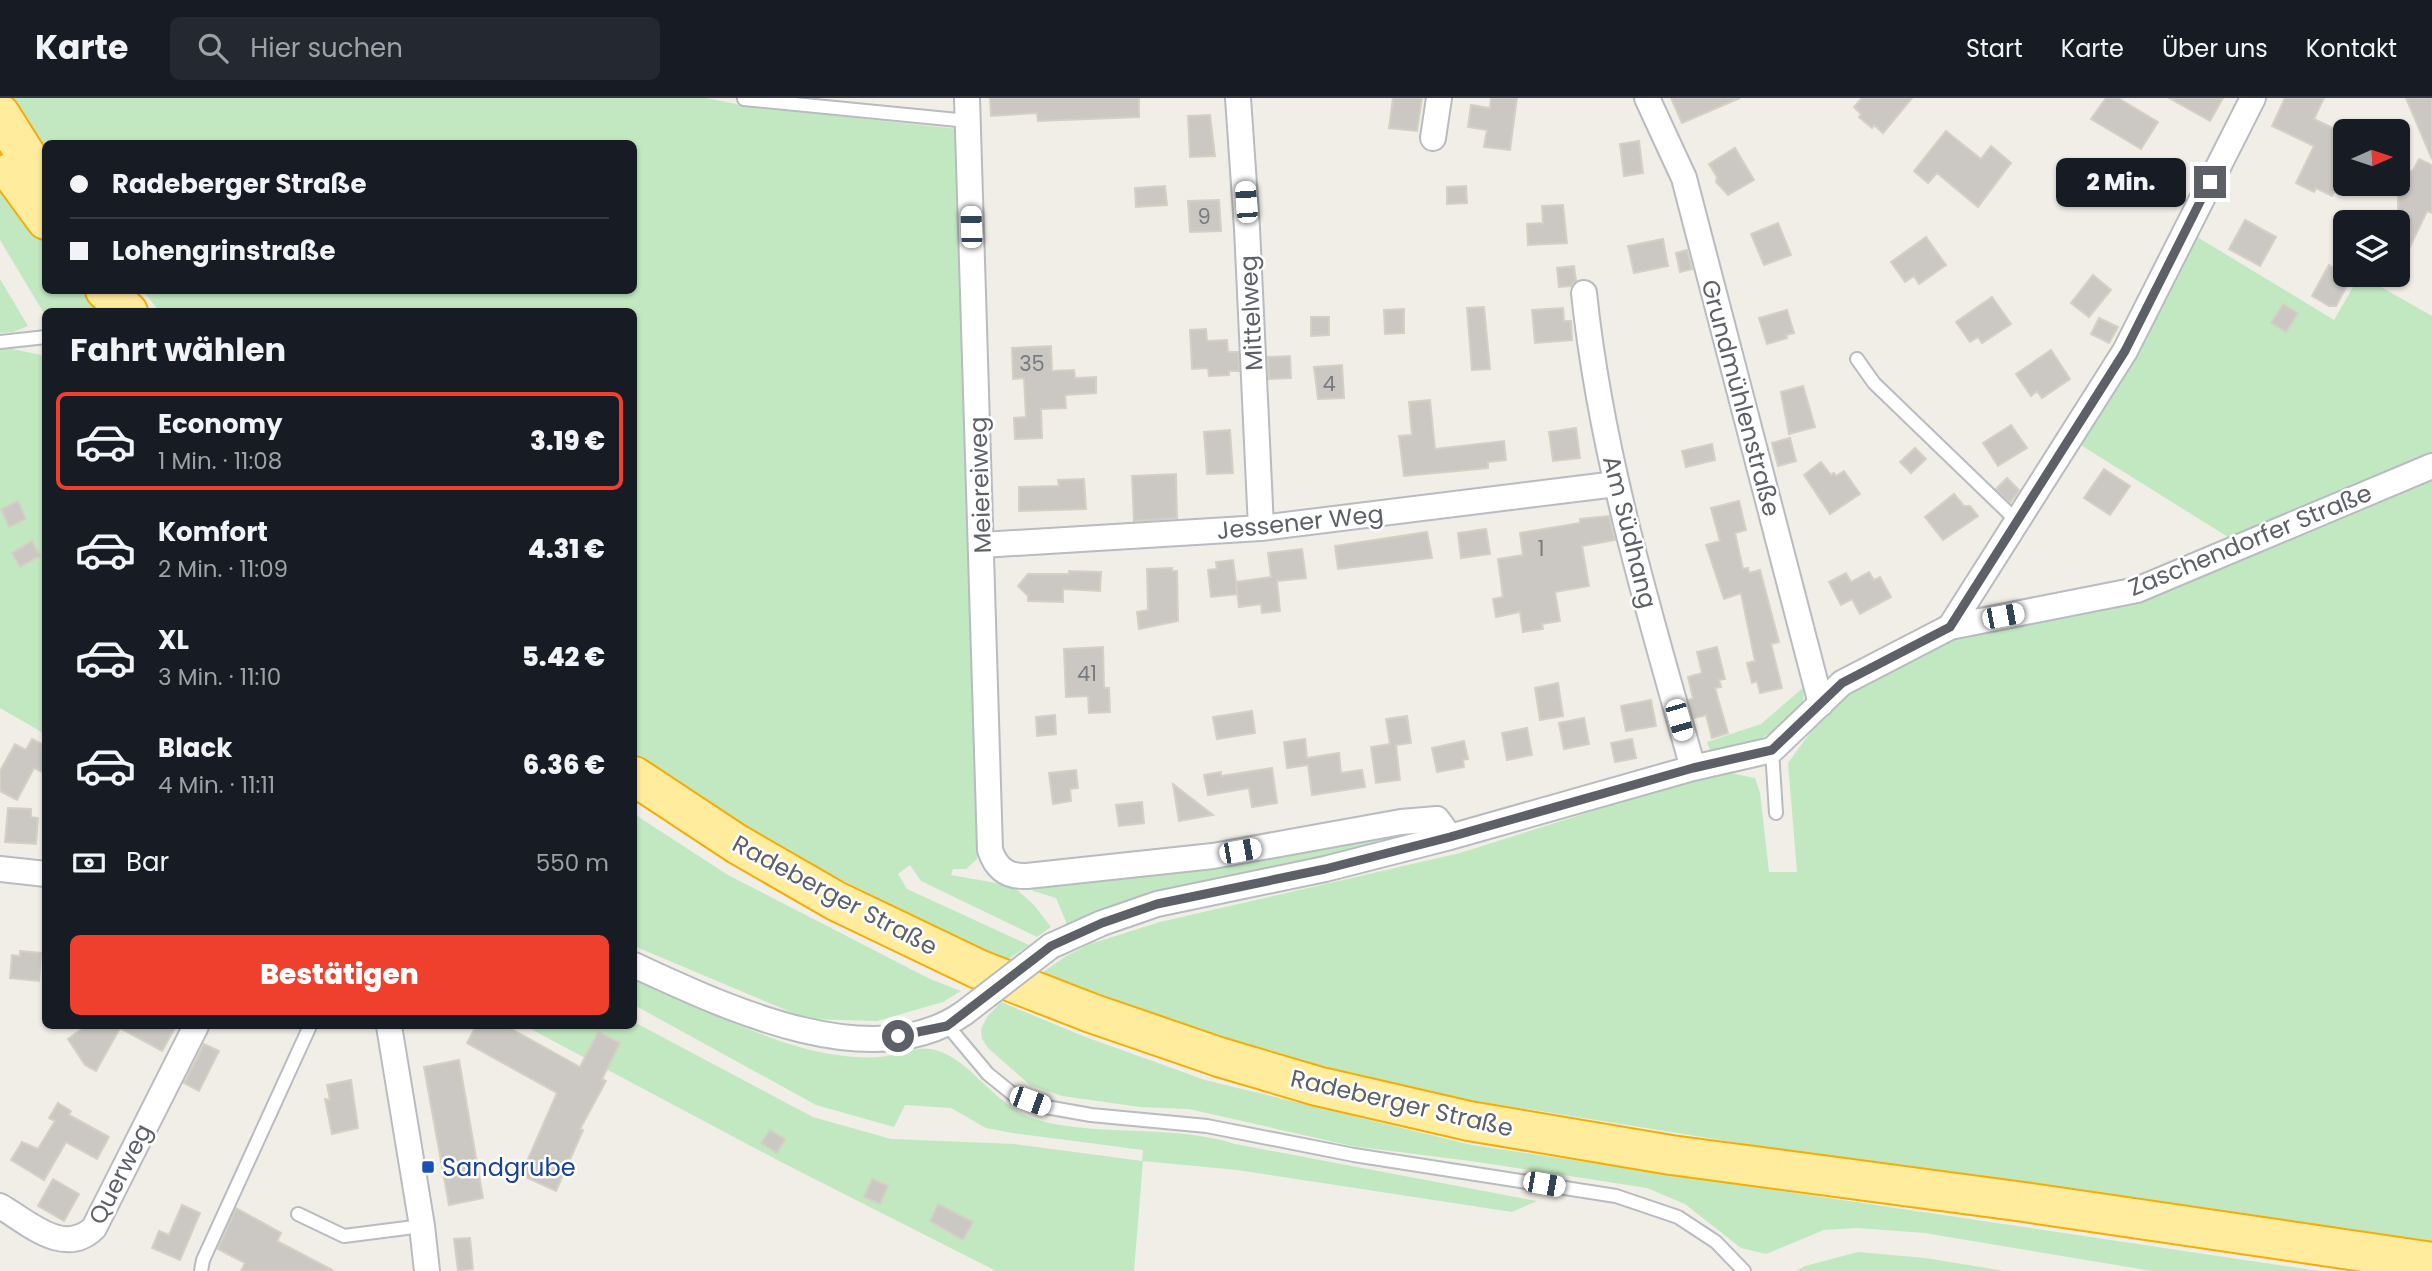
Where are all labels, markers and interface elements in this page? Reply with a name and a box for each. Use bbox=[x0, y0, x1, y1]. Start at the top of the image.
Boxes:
search box bbox=[170, 17, 660, 80]
text: Karte bbox=[35, 24, 128, 71]
icon: search bbox=[194, 29, 232, 67]
text: Hier suchen bbox=[250, 30, 403, 66]
text: Start bbox=[1966, 32, 2023, 65]
text: Karte bbox=[2061, 32, 2124, 65]
text: Über uns bbox=[2162, 32, 2268, 65]
text: Kontakt bbox=[2306, 32, 2397, 65]
north arrow bbox=[2333, 119, 2410, 196]
map controls bbox=[2333, 119, 2410, 287]
callout: 2 Min. bbox=[2056, 158, 2186, 206]
text: Radeberger Straße bbox=[112, 166, 367, 202]
text: 2 Min. bbox=[2087, 166, 2155, 198]
route end bbox=[2194, 166, 2226, 198]
car bbox=[1235, 180, 1258, 224]
house number: 9 bbox=[1197, 202, 1211, 231]
car bbox=[960, 206, 983, 248]
button: layers bbox=[2333, 210, 2410, 287]
text: Lohengrinstraße bbox=[112, 233, 336, 269]
street label: Mittelweg bbox=[1231, 254, 1271, 372]
street label: Grundmühlenstraße bbox=[1694, 276, 1788, 520]
text: Fahrt wählen bbox=[70, 327, 286, 372]
house number: 35 bbox=[1019, 349, 1045, 378]
house number: 4 bbox=[1322, 369, 1336, 398]
text: Economy bbox=[158, 406, 282, 442]
icon: car bbox=[74, 410, 137, 473]
street label: Meiereiweg bbox=[961, 416, 999, 554]
text: 3.19 € bbox=[530, 423, 605, 459]
text: 1 Min. · 11:08 bbox=[158, 445, 282, 477]
street label: Am Südhang bbox=[1595, 452, 1665, 612]
street label: Zaschendorfer Straße bbox=[2123, 476, 2377, 604]
street label: Jessener Weg bbox=[1215, 497, 1385, 547]
text: Komfort bbox=[158, 514, 268, 550]
icon: car bbox=[74, 518, 137, 581]
text: 4.31 € bbox=[528, 531, 605, 567]
house number: 1 bbox=[1538, 534, 1544, 563]
text: 2 Min. · 11:09 bbox=[158, 553, 288, 585]
car bbox=[1981, 602, 2026, 630]
text: XL bbox=[158, 622, 189, 658]
icon: car bbox=[74, 626, 137, 689]
text: 5.42 € bbox=[522, 639, 605, 675]
house number: 41 bbox=[1077, 659, 1097, 688]
text: 3 Min. · 11:10 bbox=[158, 661, 281, 693]
car bbox=[1664, 697, 1695, 743]
text: Black bbox=[158, 730, 232, 766]
icon: car bbox=[74, 734, 137, 797]
text: 6.36 € bbox=[523, 747, 605, 783]
text: 4 Min. · 11:11 bbox=[158, 769, 275, 801]
street label: Radeberger Straße bbox=[727, 827, 943, 963]
car bbox=[1218, 837, 1263, 865]
icon: cash bbox=[70, 844, 108, 882]
text: Bar bbox=[126, 844, 169, 880]
text: 550 m bbox=[536, 847, 609, 879]
button: Bestätigen bbox=[70, 935, 609, 1015]
route start bbox=[882, 1020, 914, 1052]
street label: Radeberger Straße bbox=[1287, 1061, 1517, 1145]
car bbox=[1007, 1084, 1054, 1118]
street label: Querweg bbox=[81, 1118, 159, 1230]
place label: Sandgrube bbox=[442, 1151, 576, 1184]
marker: Sandgrube bbox=[420, 1159, 436, 1175]
car bbox=[1522, 1170, 1567, 1198]

